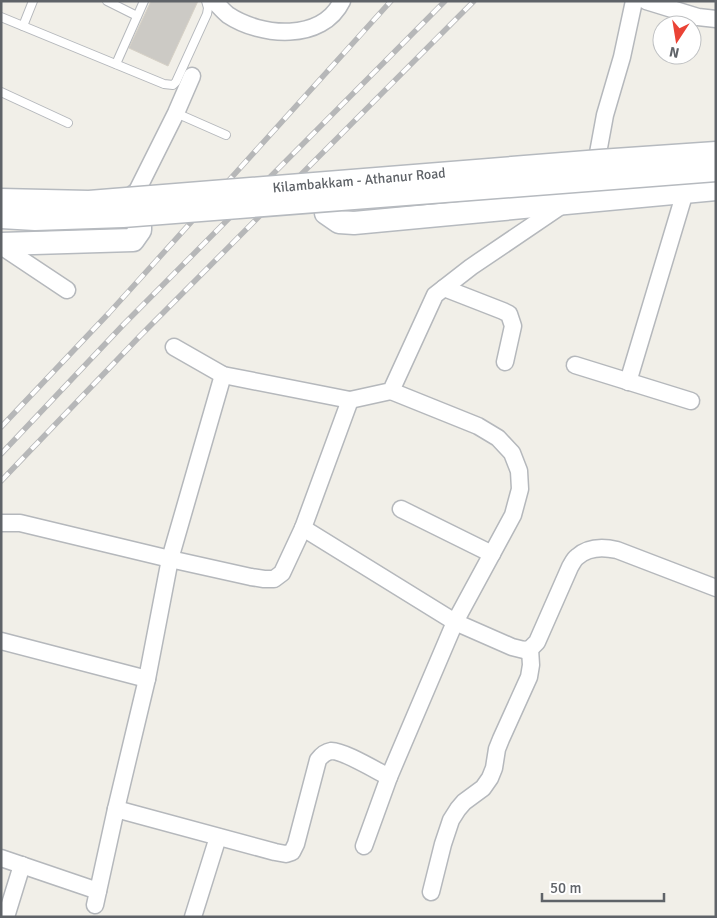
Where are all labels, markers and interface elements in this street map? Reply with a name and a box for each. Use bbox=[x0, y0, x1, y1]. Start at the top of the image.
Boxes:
north arrow bbox=[652, 15, 702, 65]
text: N bbox=[668, 43, 681, 62]
street label: Kilambakkam - Athanur Road bbox=[272, 164, 446, 197]
scale bar bbox=[542, 870, 664, 902]
text: 50 m bbox=[550, 879, 581, 897]

